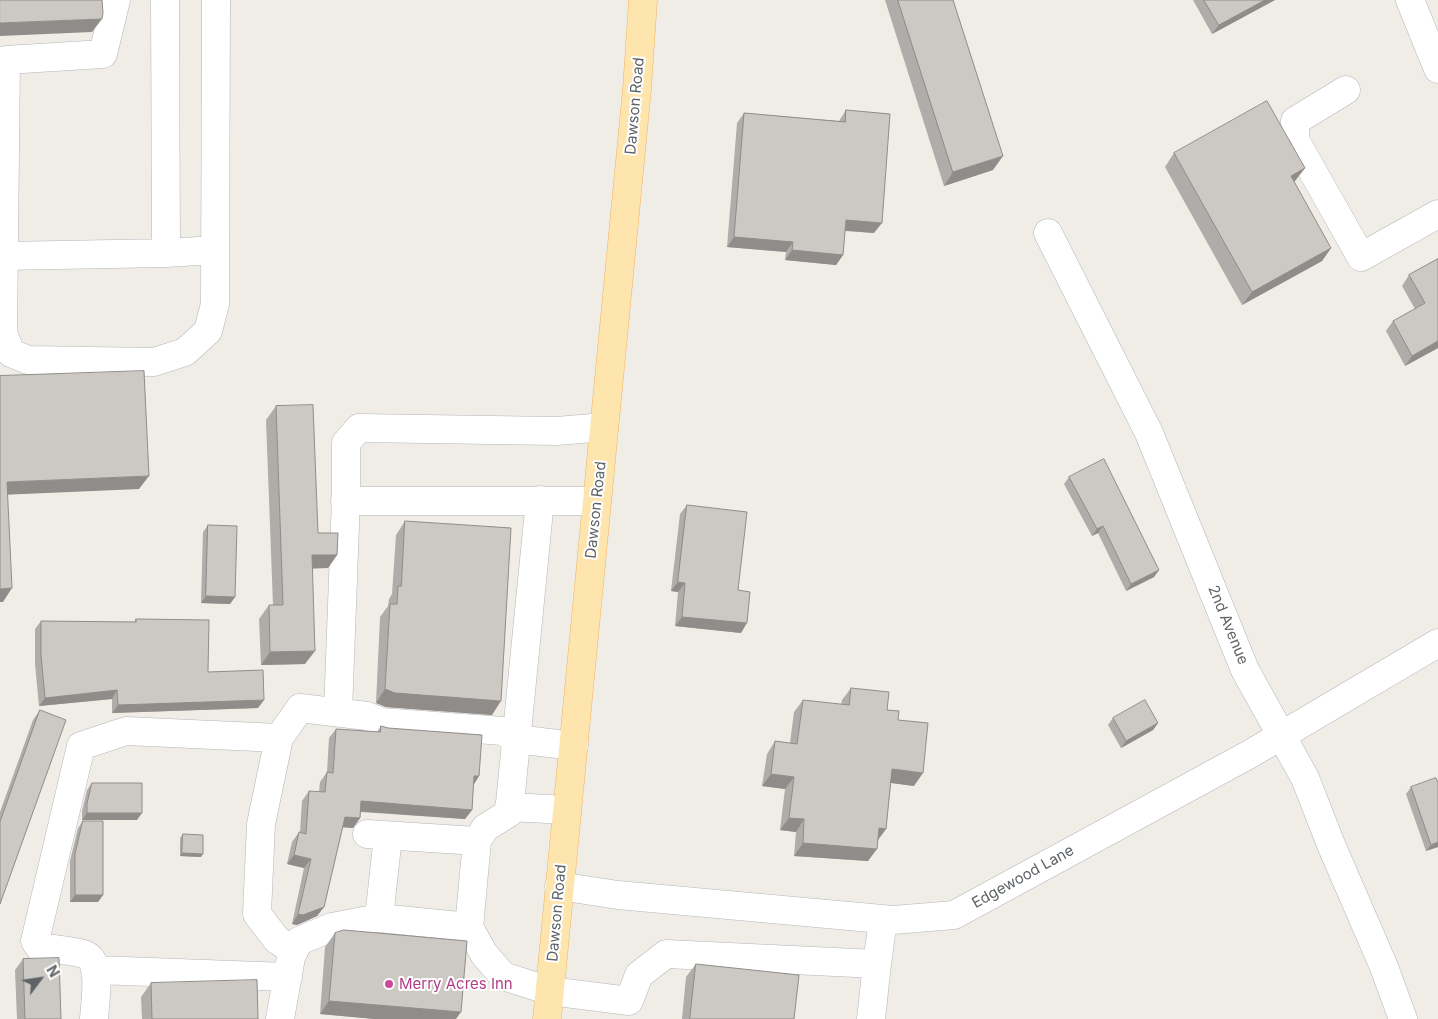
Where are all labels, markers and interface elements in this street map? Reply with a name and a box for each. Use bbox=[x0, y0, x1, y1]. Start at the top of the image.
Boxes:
street label: Dawson Road bbox=[622, 57, 648, 155]
street label: Dawson Road bbox=[582, 460, 610, 560]
street label: 2nd Avenue bbox=[1204, 583, 1252, 667]
street label: Edgewood Lane bbox=[969, 842, 1077, 912]
street label: Dawson Road bbox=[544, 864, 570, 962]
north arrow bbox=[15, 954, 65, 1004]
text: N bbox=[43, 962, 63, 980]
place label: Merry Acres Inn bbox=[399, 975, 513, 993]
marker: Merry Acres Inn bbox=[383, 978, 395, 990]

